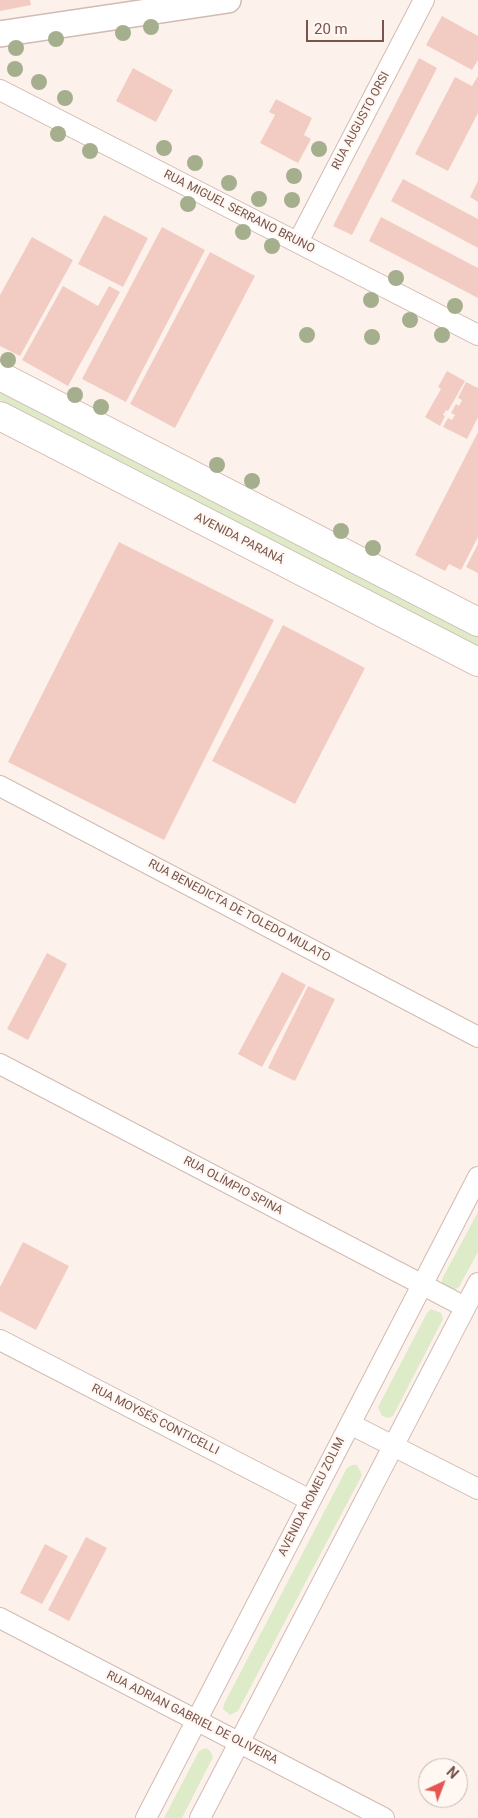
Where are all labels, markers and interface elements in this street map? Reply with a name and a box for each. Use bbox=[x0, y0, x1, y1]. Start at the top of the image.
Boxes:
scale bar bbox=[308, 10, 386, 42]
text: 20 m bbox=[314, 20, 348, 38]
street label: RUA AUGUSTO ORSI bbox=[329, 70, 393, 172]
street label: RUA MIGUEL SERRANO BRUNO bbox=[161, 168, 317, 256]
street label: AVENIDA PARANÁ bbox=[192, 510, 286, 568]
street label: RUA BENEDICTA DE TOLEDO MULATO bbox=[145, 857, 333, 965]
street label: RUA OLÍMPIO SPINA bbox=[181, 1154, 285, 1218]
street label: RUA MOYSÉS CONTICELLI bbox=[89, 1382, 221, 1458]
street label: AVENIDA ROMEU ZOLIM bbox=[276, 1435, 348, 1559]
street label: RUA ADRIAN GABRIEL DE OLIVEIRA bbox=[104, 1668, 280, 1768]
north arrow bbox=[418, 1758, 468, 1808]
text: N bbox=[443, 1764, 462, 1782]

